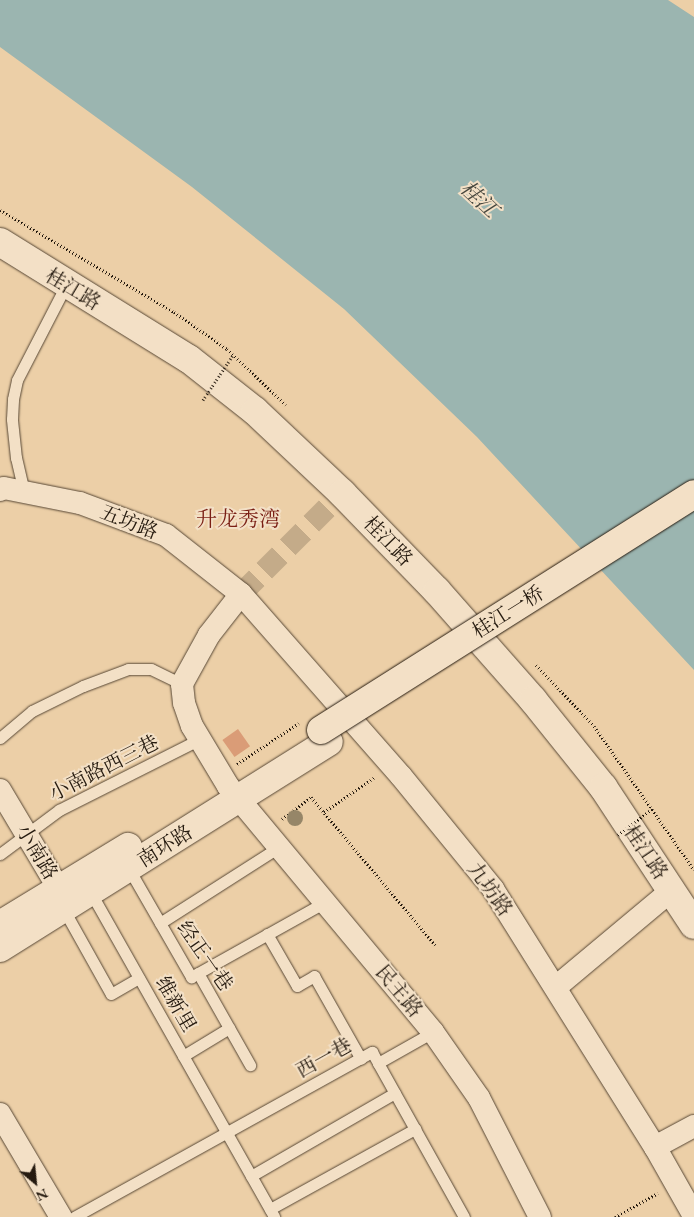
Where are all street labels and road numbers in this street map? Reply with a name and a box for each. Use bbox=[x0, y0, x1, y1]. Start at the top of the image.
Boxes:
street label: 桂江路 bbox=[41, 263, 105, 315]
street label: 五坊路 bbox=[97, 500, 161, 544]
street label: 桂江路 bbox=[359, 511, 417, 571]
street label: 桂江一桥 bbox=[468, 581, 548, 643]
street label: 小南路西三巷 bbox=[45, 730, 163, 806]
street label: 小南路 bbox=[11, 820, 63, 884]
street label: 南环路 bbox=[133, 820, 197, 872]
street label: 桂江路 bbox=[619, 820, 673, 884]
street label: 九坊路 bbox=[463, 858, 517, 920]
street label: 经正一巷 bbox=[172, 916, 238, 996]
street label: 民主路 bbox=[371, 960, 427, 1022]
street label: 维新里 bbox=[151, 972, 201, 1036]
street label: 西一巷 bbox=[292, 1033, 356, 1083]

